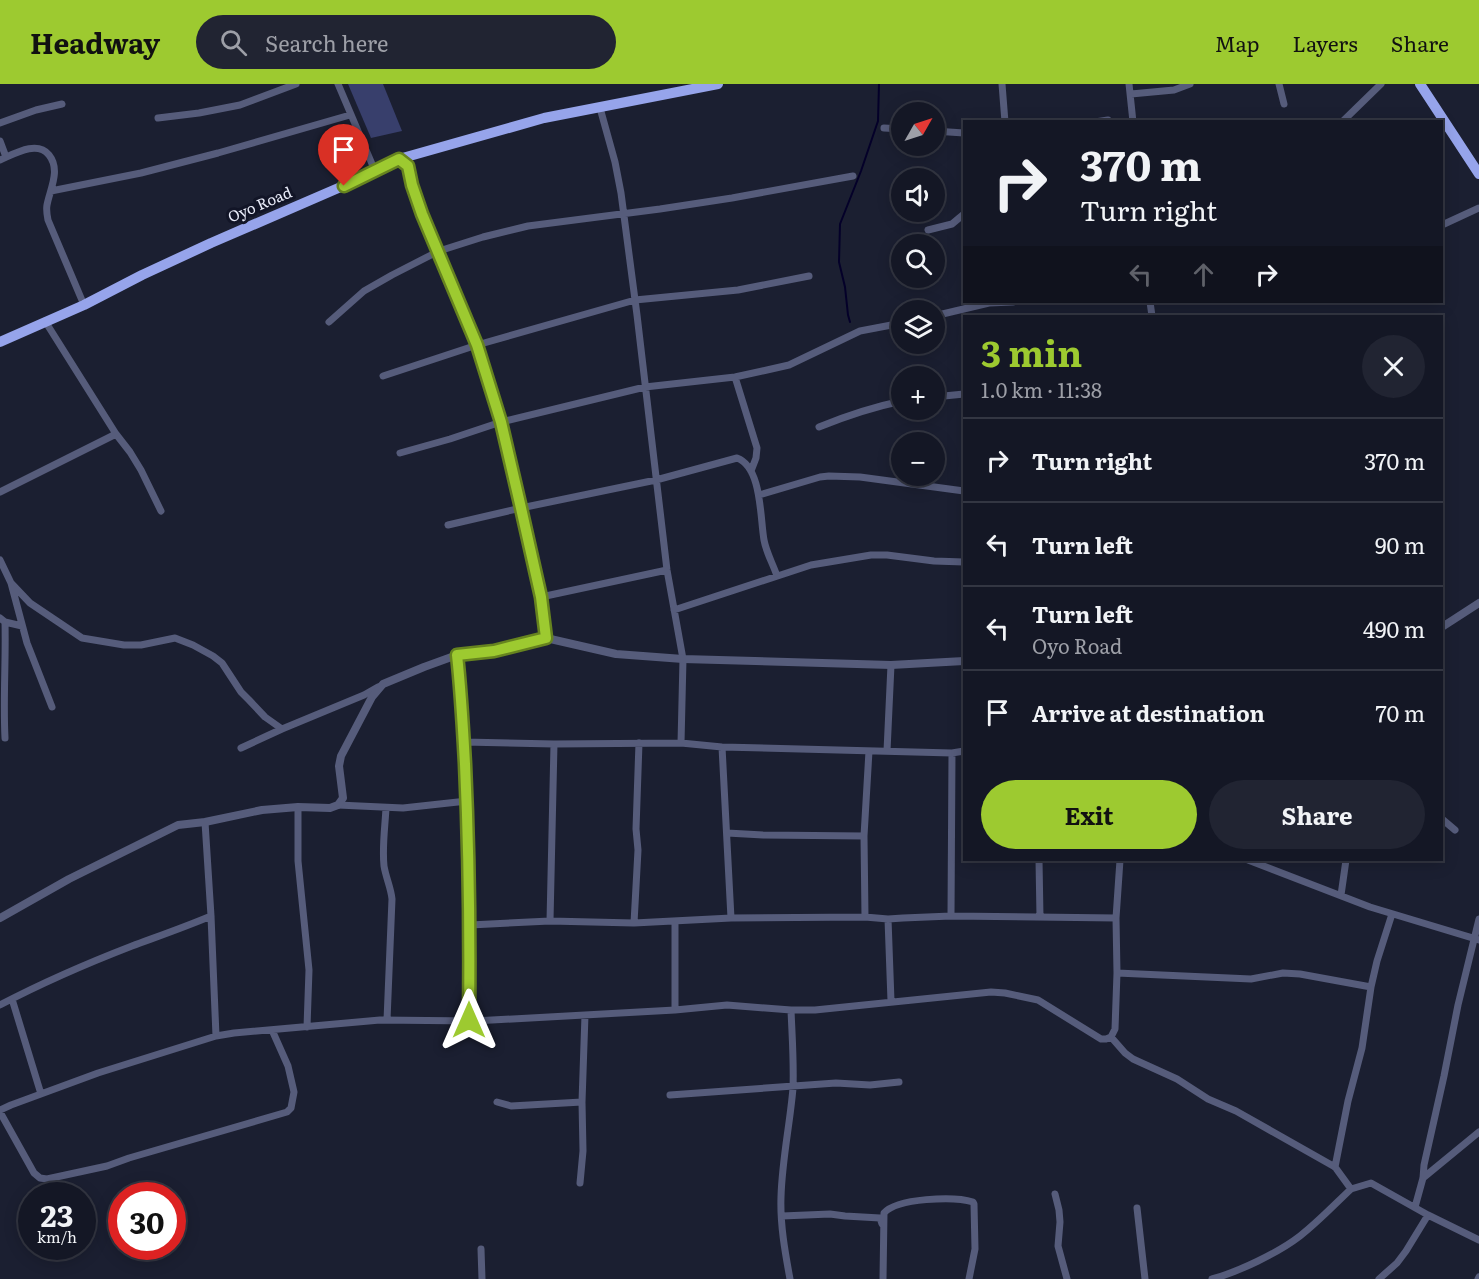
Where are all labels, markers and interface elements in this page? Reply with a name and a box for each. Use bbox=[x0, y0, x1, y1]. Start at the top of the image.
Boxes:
search box bbox=[196, 15, 616, 69]
text: Headway bbox=[30, 21, 160, 63]
icon: search bbox=[217, 26, 250, 59]
text: Search here bbox=[265, 26, 388, 59]
text: Map bbox=[1215, 27, 1260, 58]
text: Layers bbox=[1293, 27, 1358, 58]
text: Share bbox=[1391, 27, 1449, 58]
north arrow bbox=[891, 102, 945, 156]
map controls bbox=[891, 102, 945, 486]
pin bbox=[318, 124, 369, 186]
text: 370 m bbox=[1080, 132, 1202, 194]
icon: arrive bbox=[327, 133, 360, 166]
icon: right bbox=[981, 144, 1059, 222]
button: sound bbox=[891, 168, 945, 222]
street label: Oyo Road bbox=[224, 180, 295, 227]
text: Turn right bbox=[1080, 189, 1217, 229]
button: search bbox=[891, 234, 945, 288]
icon: left bbox=[1124, 258, 1157, 291]
icon: ahead bbox=[1187, 258, 1220, 291]
icon: right bbox=[1250, 258, 1283, 291]
button: layers bbox=[891, 300, 945, 354]
text: 3 min bbox=[981, 325, 1082, 378]
button: close bbox=[1362, 335, 1425, 398]
button: + bbox=[891, 366, 945, 420]
text: 1.0 km · 11:38 bbox=[981, 374, 1102, 404]
button: − bbox=[891, 432, 945, 486]
icon: right bbox=[981, 444, 1014, 477]
text: Turn right bbox=[1032, 444, 1152, 477]
text: 370 m bbox=[1364, 444, 1425, 477]
icon: left bbox=[981, 528, 1014, 561]
text: Turn left bbox=[1032, 528, 1133, 561]
text: 90 m bbox=[1375, 528, 1425, 561]
text: Turn left bbox=[1032, 597, 1133, 630]
icon: left bbox=[981, 612, 1014, 645]
text: 490 m bbox=[1363, 612, 1425, 645]
text: Oyo Road bbox=[1032, 630, 1122, 660]
icon: arrive bbox=[981, 696, 1014, 729]
text: Arrive at destination bbox=[1032, 696, 1265, 729]
text: 70 m bbox=[1375, 696, 1425, 729]
button: Exit bbox=[981, 780, 1197, 849]
button: Share bbox=[1209, 780, 1425, 849]
position arrow bbox=[437, 988, 501, 1052]
speed limit sign: 30 bbox=[108, 1182, 186, 1260]
text: 23 bbox=[41, 1192, 73, 1236]
text: km/h bbox=[37, 1225, 77, 1248]

